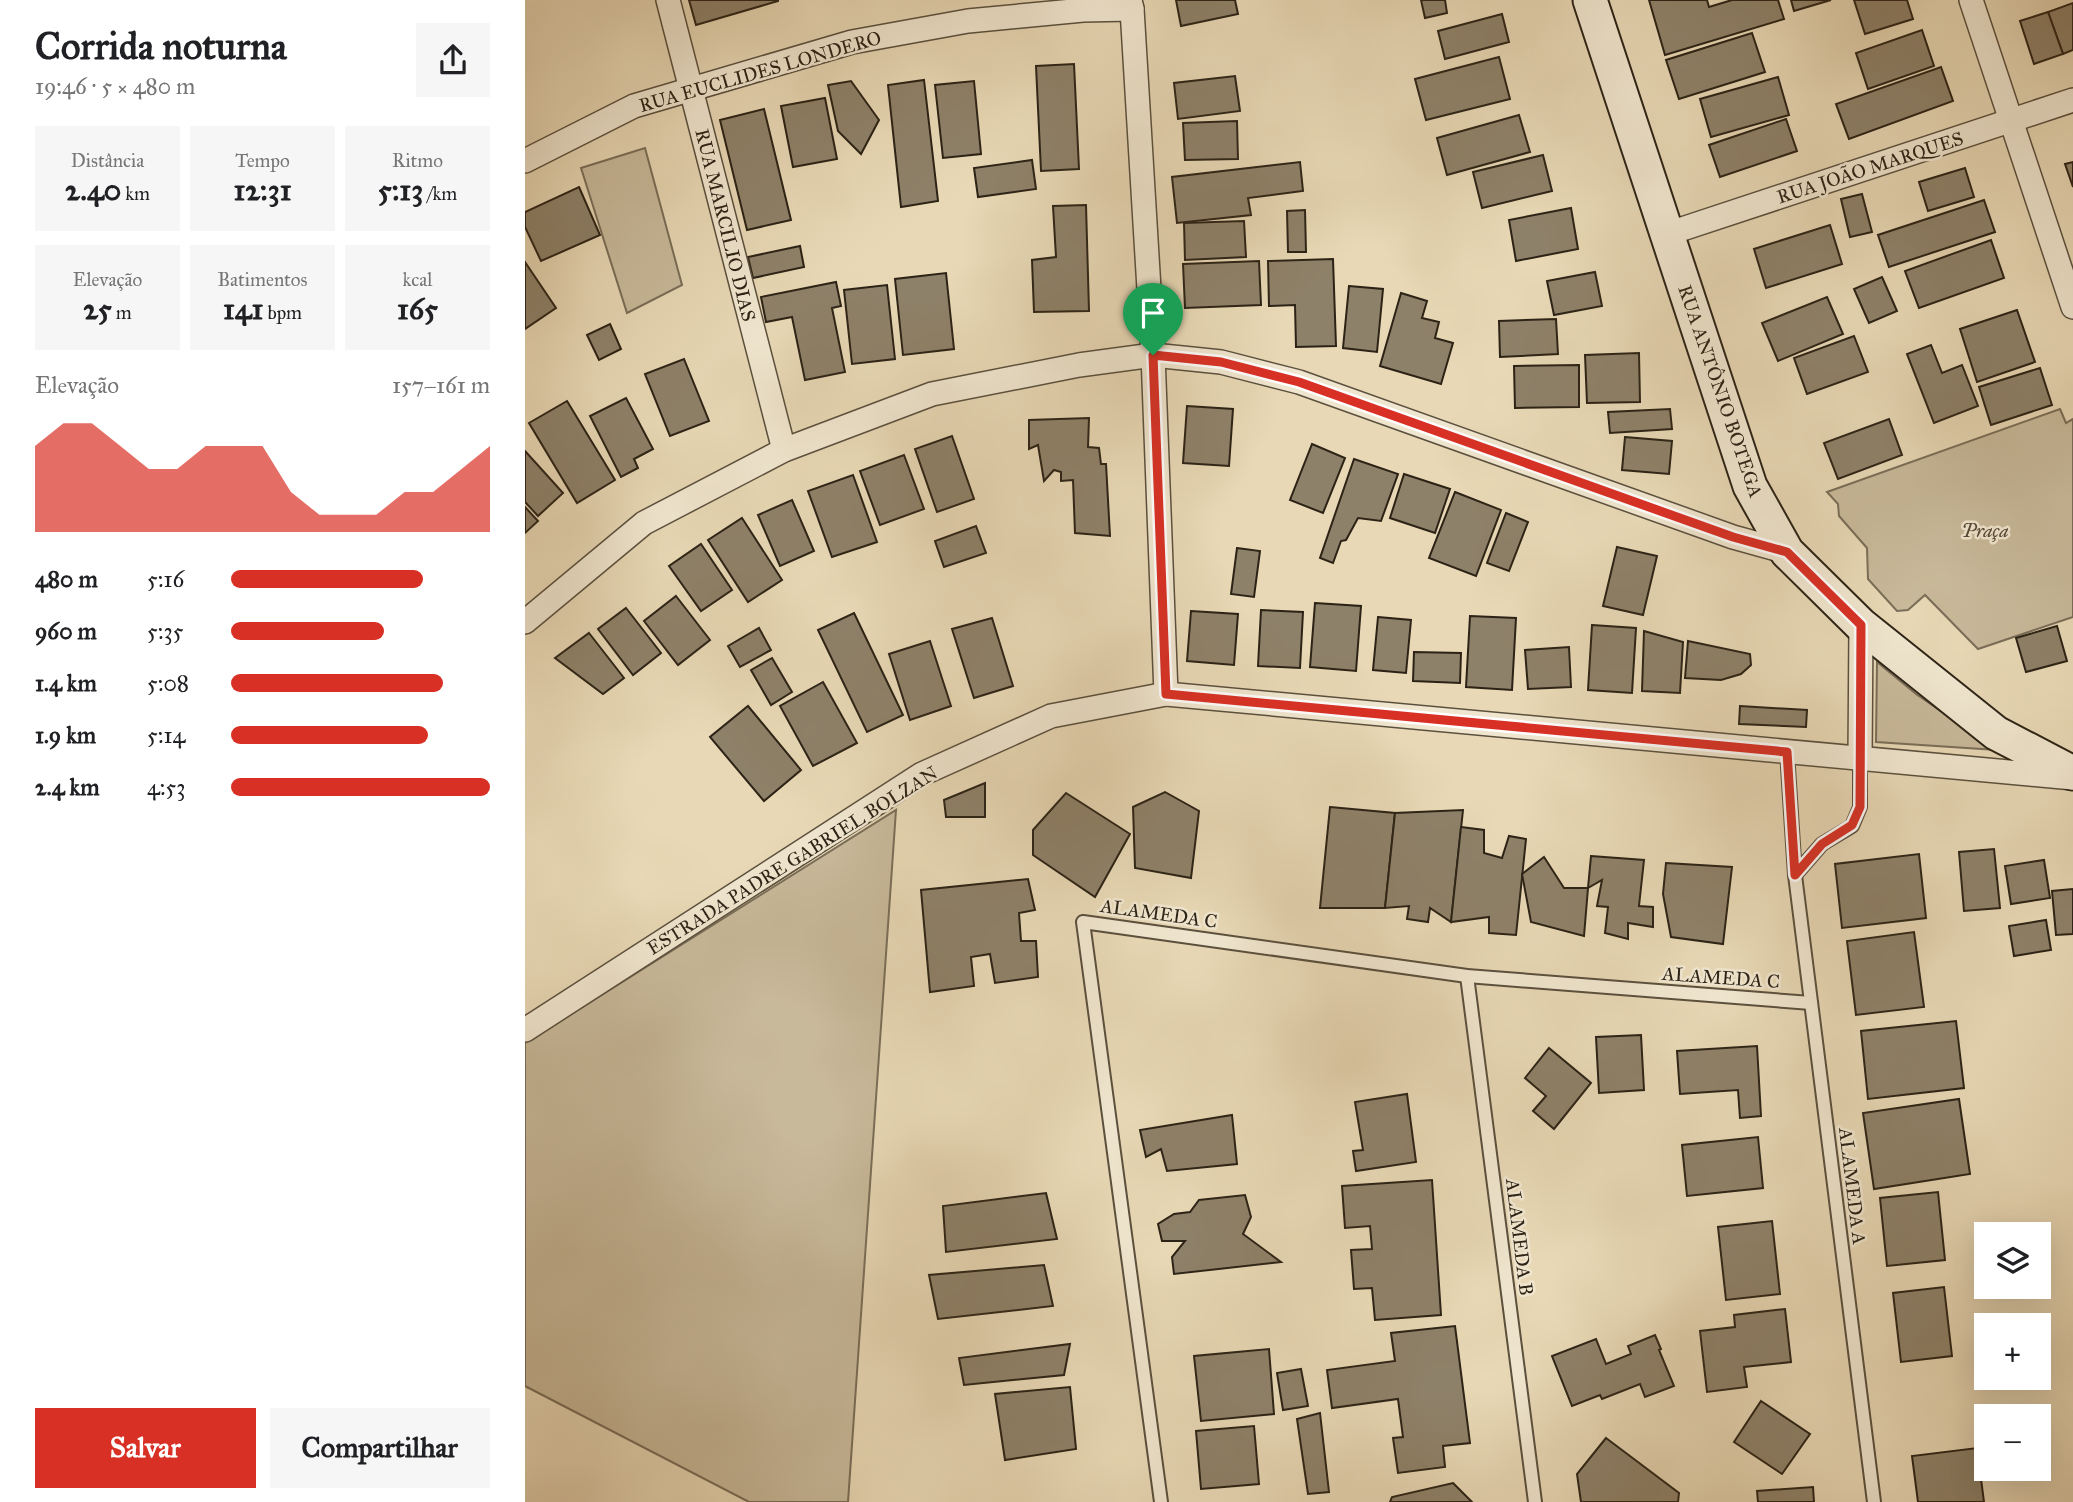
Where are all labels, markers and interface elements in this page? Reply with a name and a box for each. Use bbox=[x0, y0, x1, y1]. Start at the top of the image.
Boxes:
text: Corrida noturna bbox=[35, 23, 287, 69]
button: share bbox=[416, 23, 490, 97]
street label: RUA EUCLIDES LONDERO bbox=[636, 26, 884, 117]
text: 19:46 · 5 × 480 m bbox=[35, 72, 195, 100]
street label: RUA MARCILIO DIAS bbox=[690, 126, 761, 324]
street label: RUA JOÃO MARQUES bbox=[1774, 126, 1967, 209]
text: Distância bbox=[71, 149, 144, 172]
text: Tempo bbox=[235, 149, 290, 172]
text: Ritmo bbox=[392, 149, 443, 172]
text: 2.40 bbox=[65, 172, 121, 208]
text: 12:31 bbox=[233, 172, 292, 208]
text: 5:13 bbox=[378, 172, 423, 208]
text: km bbox=[121, 182, 150, 205]
text: /km bbox=[423, 182, 457, 205]
text: Elevação bbox=[73, 268, 142, 291]
text: Batimentos bbox=[218, 268, 307, 291]
text: kcal bbox=[403, 268, 432, 291]
street label: RUA ANTÔNIO BOTEGA bbox=[1673, 282, 1768, 501]
pin bbox=[1123, 283, 1183, 355]
text: 25 bbox=[83, 291, 112, 327]
text: 141 bbox=[223, 291, 263, 327]
text: 165 bbox=[397, 291, 438, 327]
icon: arrive bbox=[1134, 294, 1172, 332]
text: m bbox=[112, 301, 132, 324]
text: bpm bbox=[263, 301, 302, 324]
text: Elevação bbox=[35, 371, 119, 399]
text: 157–161 m bbox=[392, 371, 490, 399]
park label: Praça bbox=[1961, 519, 2009, 542]
text: 480 m bbox=[35, 565, 98, 593]
text: 5:16 bbox=[147, 565, 184, 593]
text: 960 m bbox=[35, 617, 97, 645]
text: 5:35 bbox=[147, 617, 183, 645]
text: 1.4 km bbox=[35, 669, 97, 697]
text: 5:08 bbox=[147, 669, 189, 697]
text: 1.9 km bbox=[35, 721, 96, 749]
text: 5:14 bbox=[147, 721, 185, 749]
street label: ESTRADA PADRE GABRIEL BOLZAN bbox=[643, 761, 942, 960]
text: 2.4 km bbox=[35, 773, 100, 801]
text: 4:53 bbox=[147, 773, 186, 801]
street label: ALAMEDA C bbox=[1098, 894, 1219, 933]
street label: ALAMEDA C bbox=[1660, 962, 1781, 993]
street label: ALAMEDA A bbox=[1834, 1125, 1871, 1246]
street label: ALAMEDA B bbox=[1501, 1176, 1538, 1297]
map controls bbox=[1974, 1222, 2051, 1481]
button: layers bbox=[1974, 1222, 2051, 1299]
button: + bbox=[1974, 1313, 2051, 1390]
button: − bbox=[1974, 1404, 2051, 1481]
button: Salvar bbox=[35, 1408, 256, 1488]
button: Compartilhar bbox=[270, 1408, 490, 1488]

